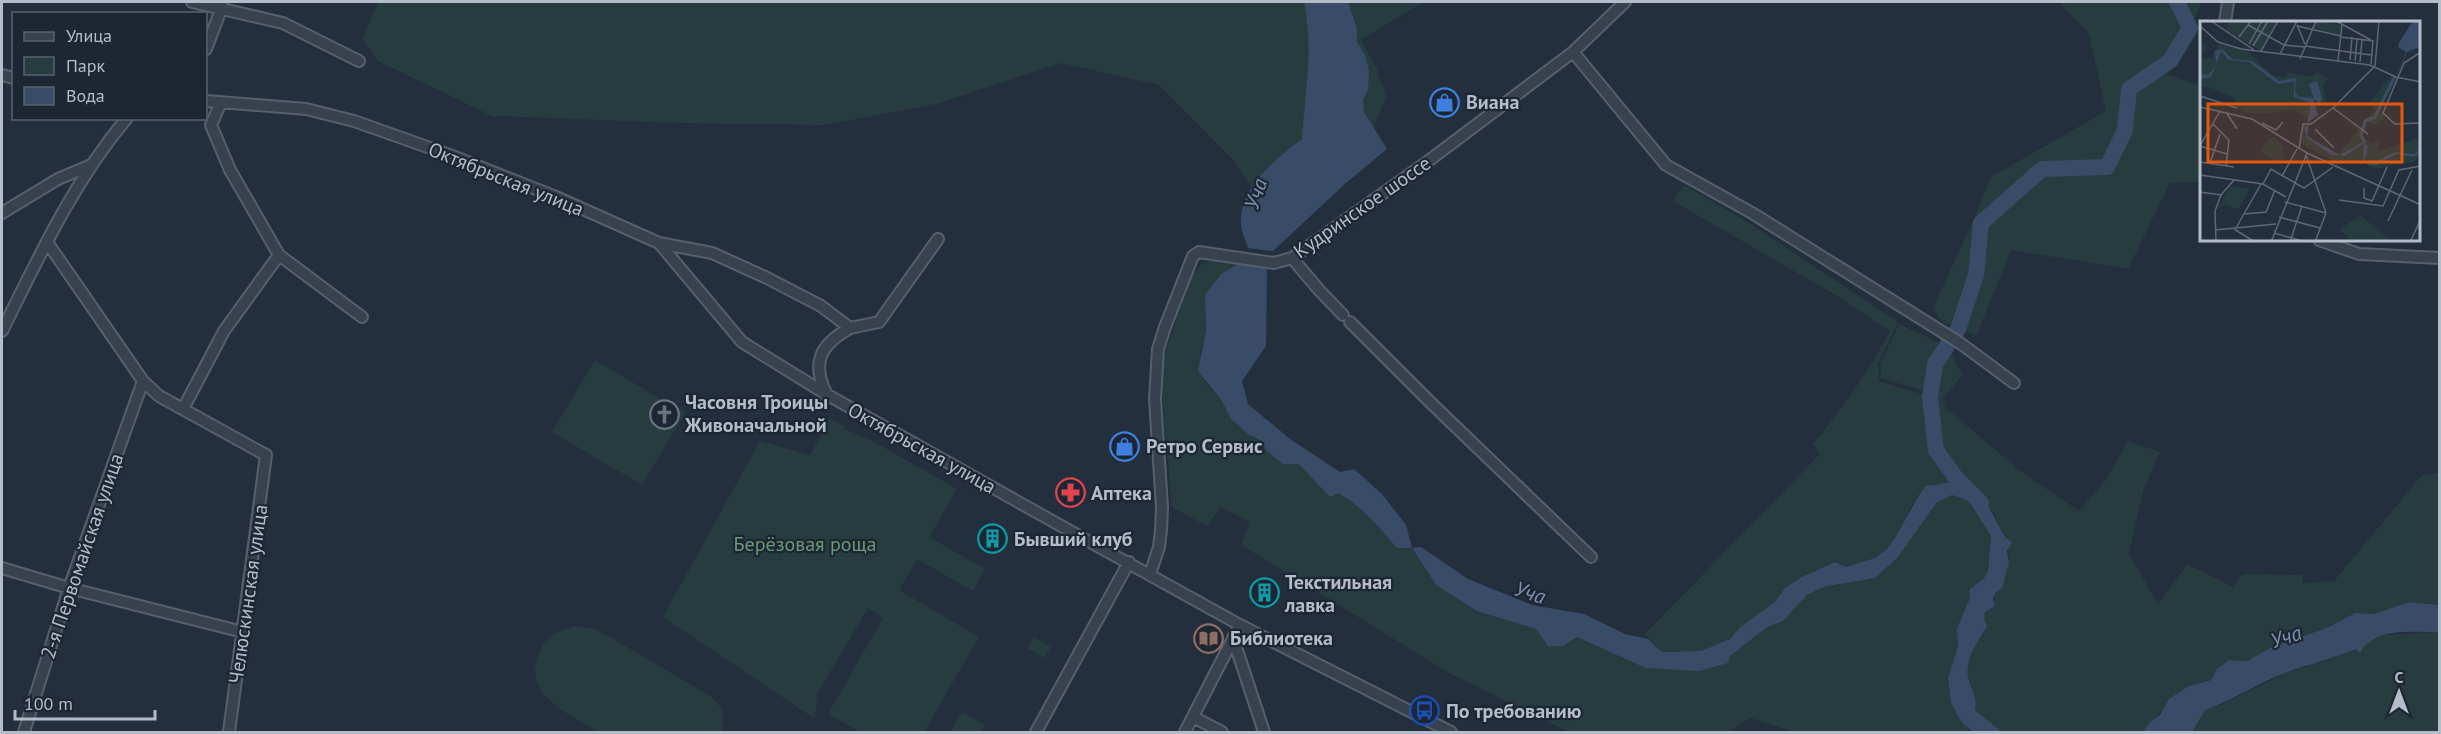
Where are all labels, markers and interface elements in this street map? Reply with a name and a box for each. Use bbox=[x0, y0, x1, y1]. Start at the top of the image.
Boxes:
legend bbox=[12, 12, 207, 120]
inset map bbox=[2200, 21, 2420, 242]
text: Улица bbox=[66, 24, 112, 47]
text: Парк bbox=[66, 54, 106, 77]
text: Вода bbox=[66, 84, 105, 107]
shop icon: Виана bbox=[1429, 86, 1461, 118]
place label: Виана bbox=[1466, 89, 1519, 115]
street label: Октябрьская улица bbox=[424, 136, 588, 222]
street label: Кудринское шоссе bbox=[1288, 150, 1436, 264]
water label: Уча bbox=[1238, 174, 1274, 213]
place label: Часовня Троицы Живоначальной bbox=[684, 389, 828, 438]
street label: Октябрьская улица bbox=[843, 397, 1001, 499]
church icon: Часовня Троицы Живоначальной bbox=[648, 398, 680, 430]
shop icon: Ретро Сервис bbox=[1109, 430, 1141, 462]
place label: Ретро Сервис bbox=[1146, 433, 1263, 459]
street label: 2-я Первомайская улица bbox=[35, 450, 129, 662]
pharmacy icon: Аптека bbox=[1054, 477, 1086, 509]
place label: Аптека bbox=[1091, 480, 1152, 506]
street label: Челюскинская улица bbox=[223, 503, 273, 685]
building icon: Бывший клуб bbox=[977, 523, 1009, 555]
place label: Бывший клуб bbox=[1014, 526, 1133, 552]
park label: Берёзовая роща bbox=[734, 531, 876, 557]
place label: Текстильная лавка bbox=[1284, 569, 1392, 618]
water label: Уча bbox=[1511, 575, 1550, 610]
building icon: Текстильная лавка bbox=[1248, 577, 1280, 609]
water label: Уча bbox=[2267, 619, 2306, 654]
library icon: Библиотека bbox=[1193, 622, 1225, 654]
place label: Библиотека bbox=[1230, 625, 1333, 651]
north arrow bbox=[2369, 662, 2429, 722]
text: С bbox=[2395, 667, 2404, 687]
scale bar bbox=[15, 683, 154, 721]
text: 100 m bbox=[24, 692, 73, 715]
bus stop icon: По требованию bbox=[1409, 695, 1441, 727]
place label: По требованию bbox=[1446, 698, 1581, 724]

